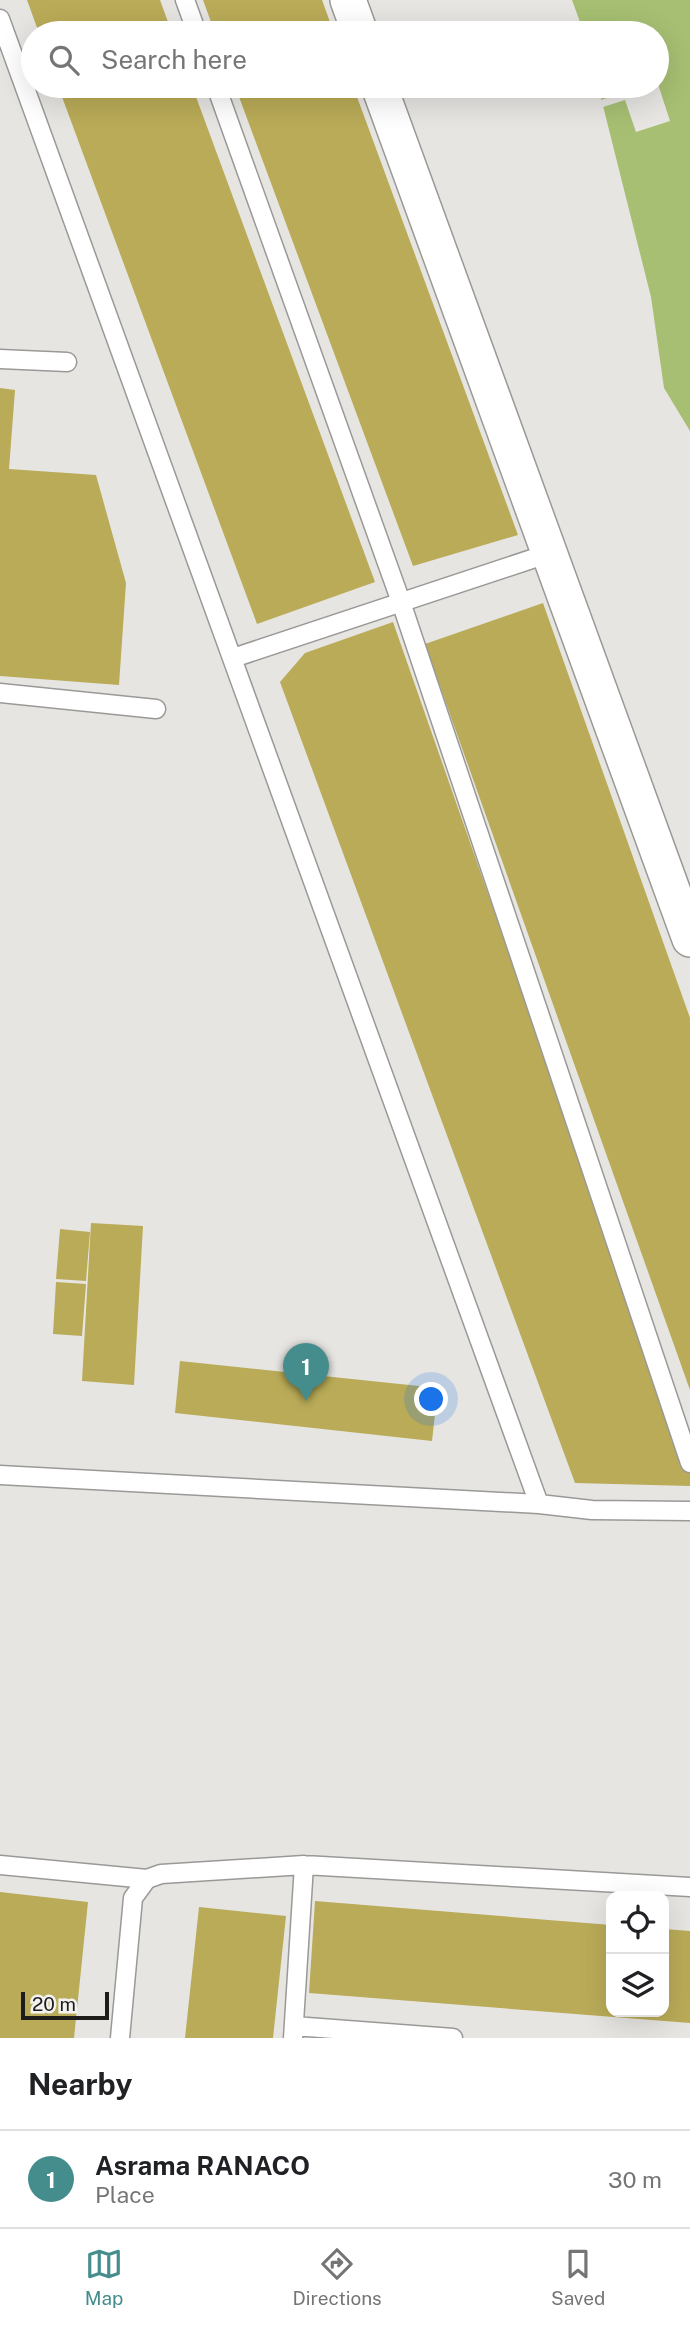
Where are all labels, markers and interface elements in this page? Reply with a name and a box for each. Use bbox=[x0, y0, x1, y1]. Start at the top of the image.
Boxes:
search box bbox=[21, 21, 669, 98]
icon: search bbox=[45, 41, 83, 79]
text: Search here bbox=[101, 44, 247, 75]
pin: 1 bbox=[283, 1343, 329, 1401]
your location bbox=[414, 1382, 448, 1416]
map controls bbox=[606, 1891, 669, 2017]
button: locate bbox=[606, 1891, 669, 1954]
button: layers bbox=[606, 1954, 669, 2017]
scale bar bbox=[21, 1989, 108, 2021]
text: 20 m bbox=[32, 1993, 76, 2015]
text: Nearby bbox=[28, 2066, 132, 2102]
text: Asrama RANACO bbox=[95, 2150, 310, 2181]
text: 1 bbox=[46, 2166, 56, 2193]
text: 30 m bbox=[608, 2166, 662, 2193]
text: Place bbox=[95, 2181, 155, 2208]
tab: Map bbox=[85, 2245, 123, 2309]
tab: Directions bbox=[292, 2245, 382, 2309]
tab: Saved bbox=[551, 2245, 605, 2309]

